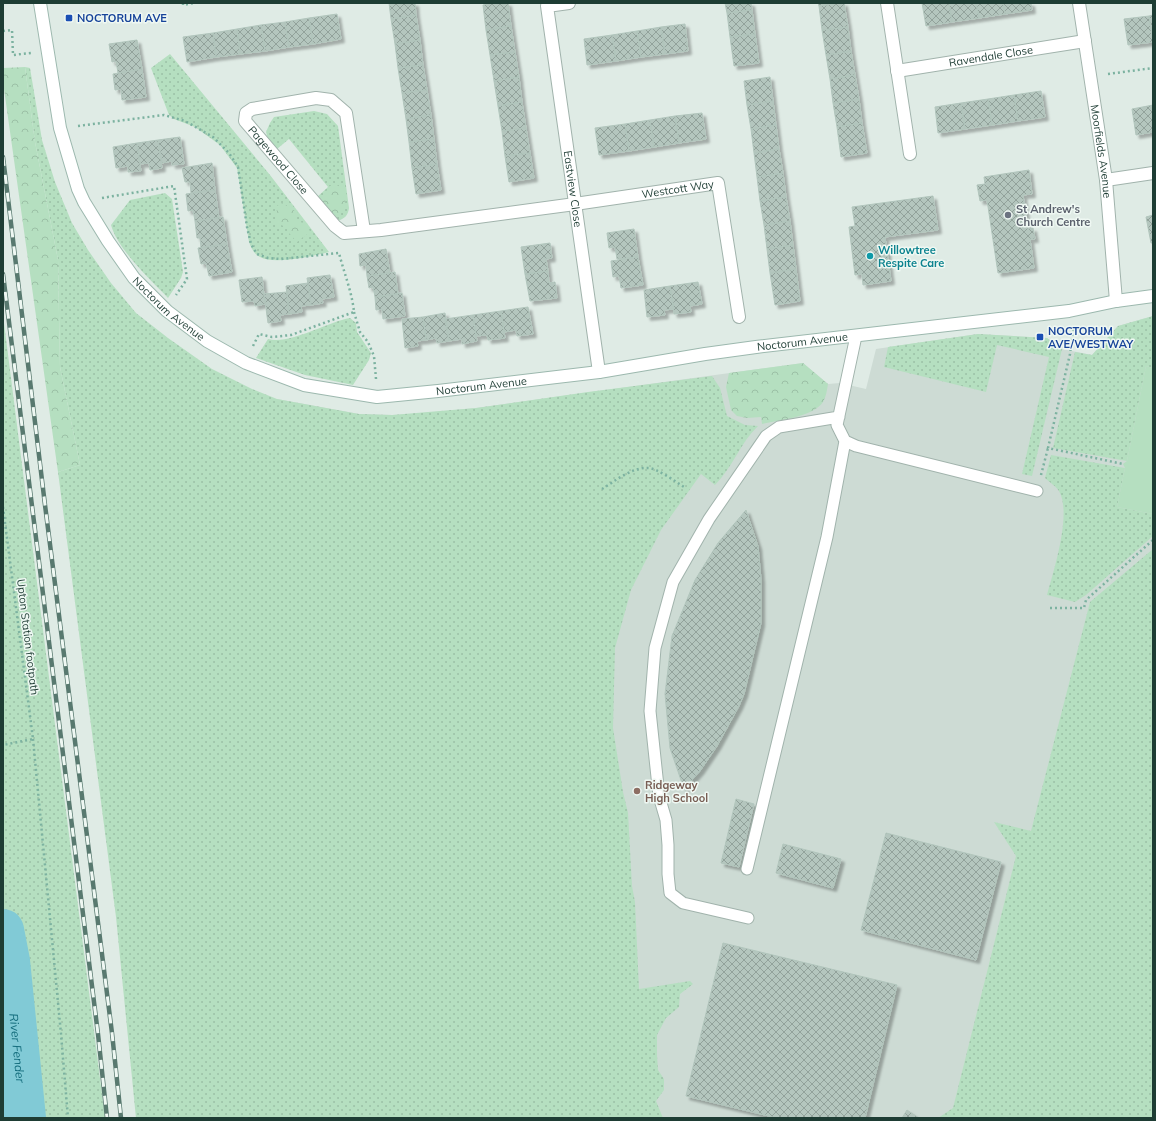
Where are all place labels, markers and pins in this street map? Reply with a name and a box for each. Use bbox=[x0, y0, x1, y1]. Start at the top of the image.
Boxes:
place label: NOCTORUM AVE bbox=[77, 11, 167, 25]
marker: NOCTORUM AVE bbox=[64, 13, 74, 23]
place label: St Andrew's Church Centre bbox=[1016, 202, 1090, 229]
marker: St Andrew's Church Centre bbox=[1003, 210, 1013, 220]
place label: Willowtree Respite Care bbox=[878, 243, 944, 270]
marker: Willowtree Respite Care bbox=[865, 251, 875, 261]
place label: NOCTORUM AVE/WESTWAY bbox=[1048, 324, 1134, 351]
marker: NOCTORUM AVE/WESTWAY bbox=[1035, 332, 1045, 342]
place label: Ridgeway High School bbox=[645, 778, 708, 805]
marker: Ridgeway High School bbox=[632, 786, 642, 796]

